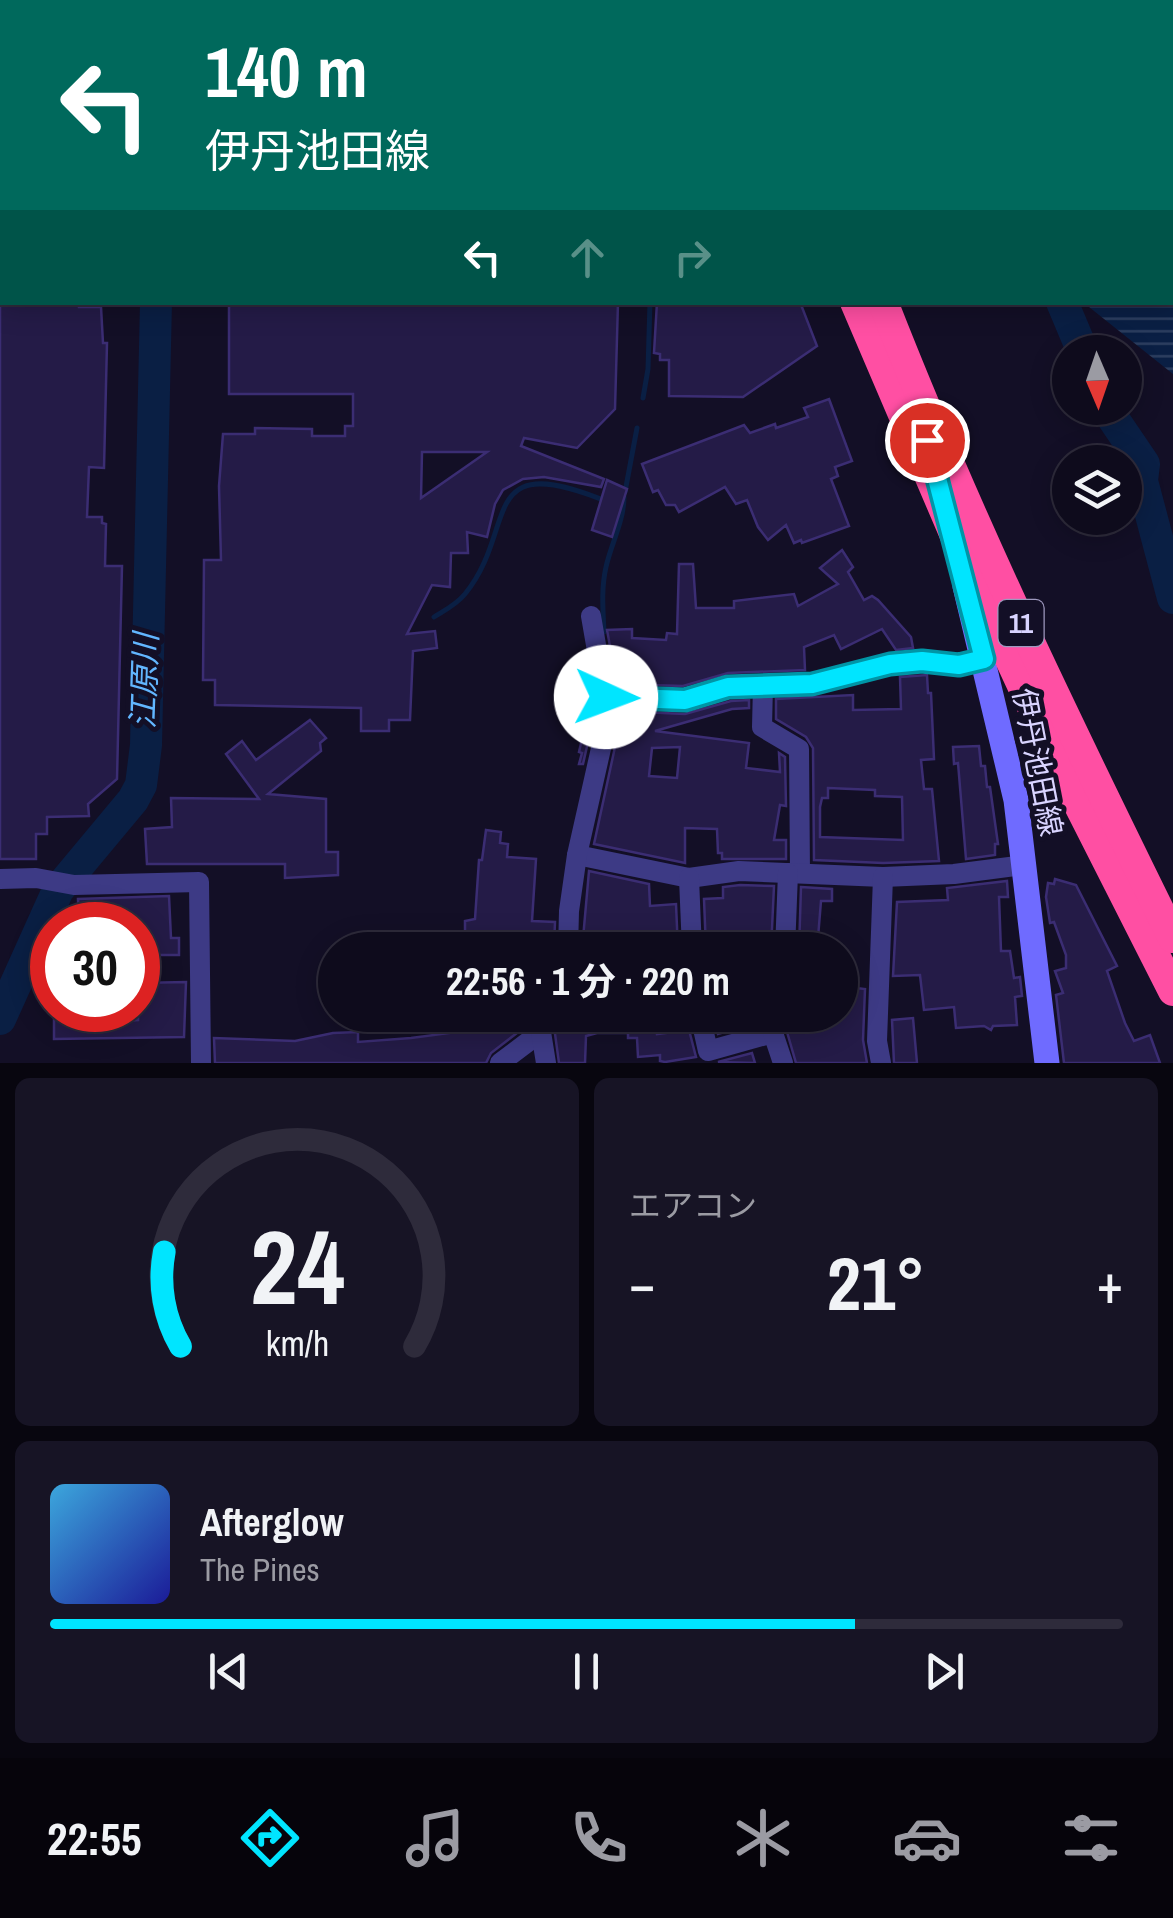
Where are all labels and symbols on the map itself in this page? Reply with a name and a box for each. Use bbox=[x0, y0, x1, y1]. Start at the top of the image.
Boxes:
north arrow bbox=[1052, 335, 1142, 425]
pin bbox=[885, 398, 970, 483]
road number: 11 bbox=[998, 600, 1044, 646]
water label: 江原川 bbox=[121, 629, 167, 730]
position arrow bbox=[554, 645, 658, 749]
street label: 伊丹池田線 bbox=[1004, 685, 1072, 839]
speed limit sign: 30 bbox=[30, 902, 160, 1032]

